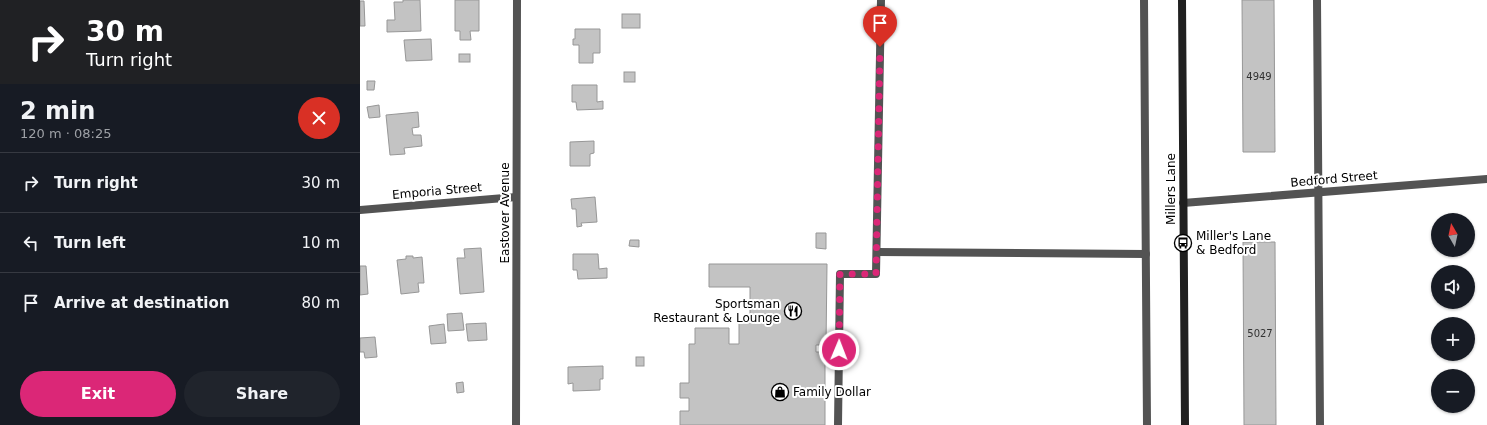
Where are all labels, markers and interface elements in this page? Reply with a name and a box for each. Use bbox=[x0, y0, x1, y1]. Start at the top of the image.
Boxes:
pin bbox=[863, 6, 897, 47]
icon: arrive bbox=[869, 12, 891, 34]
text: 30 m bbox=[86, 15, 164, 48]
icon: right bbox=[20, 16, 72, 68]
text: Turn right bbox=[86, 49, 172, 70]
house number: 4949 bbox=[1246, 71, 1272, 82]
text: 2 min bbox=[20, 97, 95, 125]
button: close bbox=[298, 97, 340, 139]
text: 120 m · 08:25 bbox=[20, 126, 111, 141]
street label: Millers Lane bbox=[1164, 153, 1178, 225]
street label: Eastover Avenue bbox=[498, 162, 512, 264]
street label: Bedford Street bbox=[1290, 168, 1378, 190]
icon: right bbox=[20, 172, 42, 194]
text: Turn right bbox=[54, 174, 138, 192]
text: 30 m bbox=[302, 174, 340, 192]
street label: Emporia Street bbox=[391, 180, 483, 202]
north arrow bbox=[1431, 213, 1475, 257]
map controls bbox=[1431, 213, 1475, 413]
place label: Miller's Lane & Bedford bbox=[1196, 229, 1271, 257]
icon: left bbox=[20, 232, 42, 254]
bus stop icon: Miller's Lane & Bedford bbox=[1173, 233, 1193, 253]
text: Turn left bbox=[54, 234, 126, 252]
text: 10 m bbox=[302, 234, 340, 252]
button: sound bbox=[1431, 265, 1475, 309]
icon: arrive bbox=[20, 292, 42, 314]
text: Arrive at destination bbox=[54, 294, 229, 312]
text: 80 m bbox=[302, 294, 340, 312]
place label: Sportsman Restaurant & Lounge bbox=[653, 297, 780, 325]
restaurant icon: Sportsman Restaurant & Lounge bbox=[783, 301, 803, 321]
button: + bbox=[1431, 317, 1475, 361]
house number: 5027 bbox=[1247, 328, 1273, 339]
position arrow bbox=[818, 329, 860, 371]
button: − bbox=[1431, 369, 1475, 413]
button: Exit bbox=[20, 371, 176, 417]
button: Share bbox=[184, 371, 340, 417]
shop icon: Family Dollar bbox=[770, 382, 790, 402]
place label: Family Dollar bbox=[793, 385, 871, 399]

